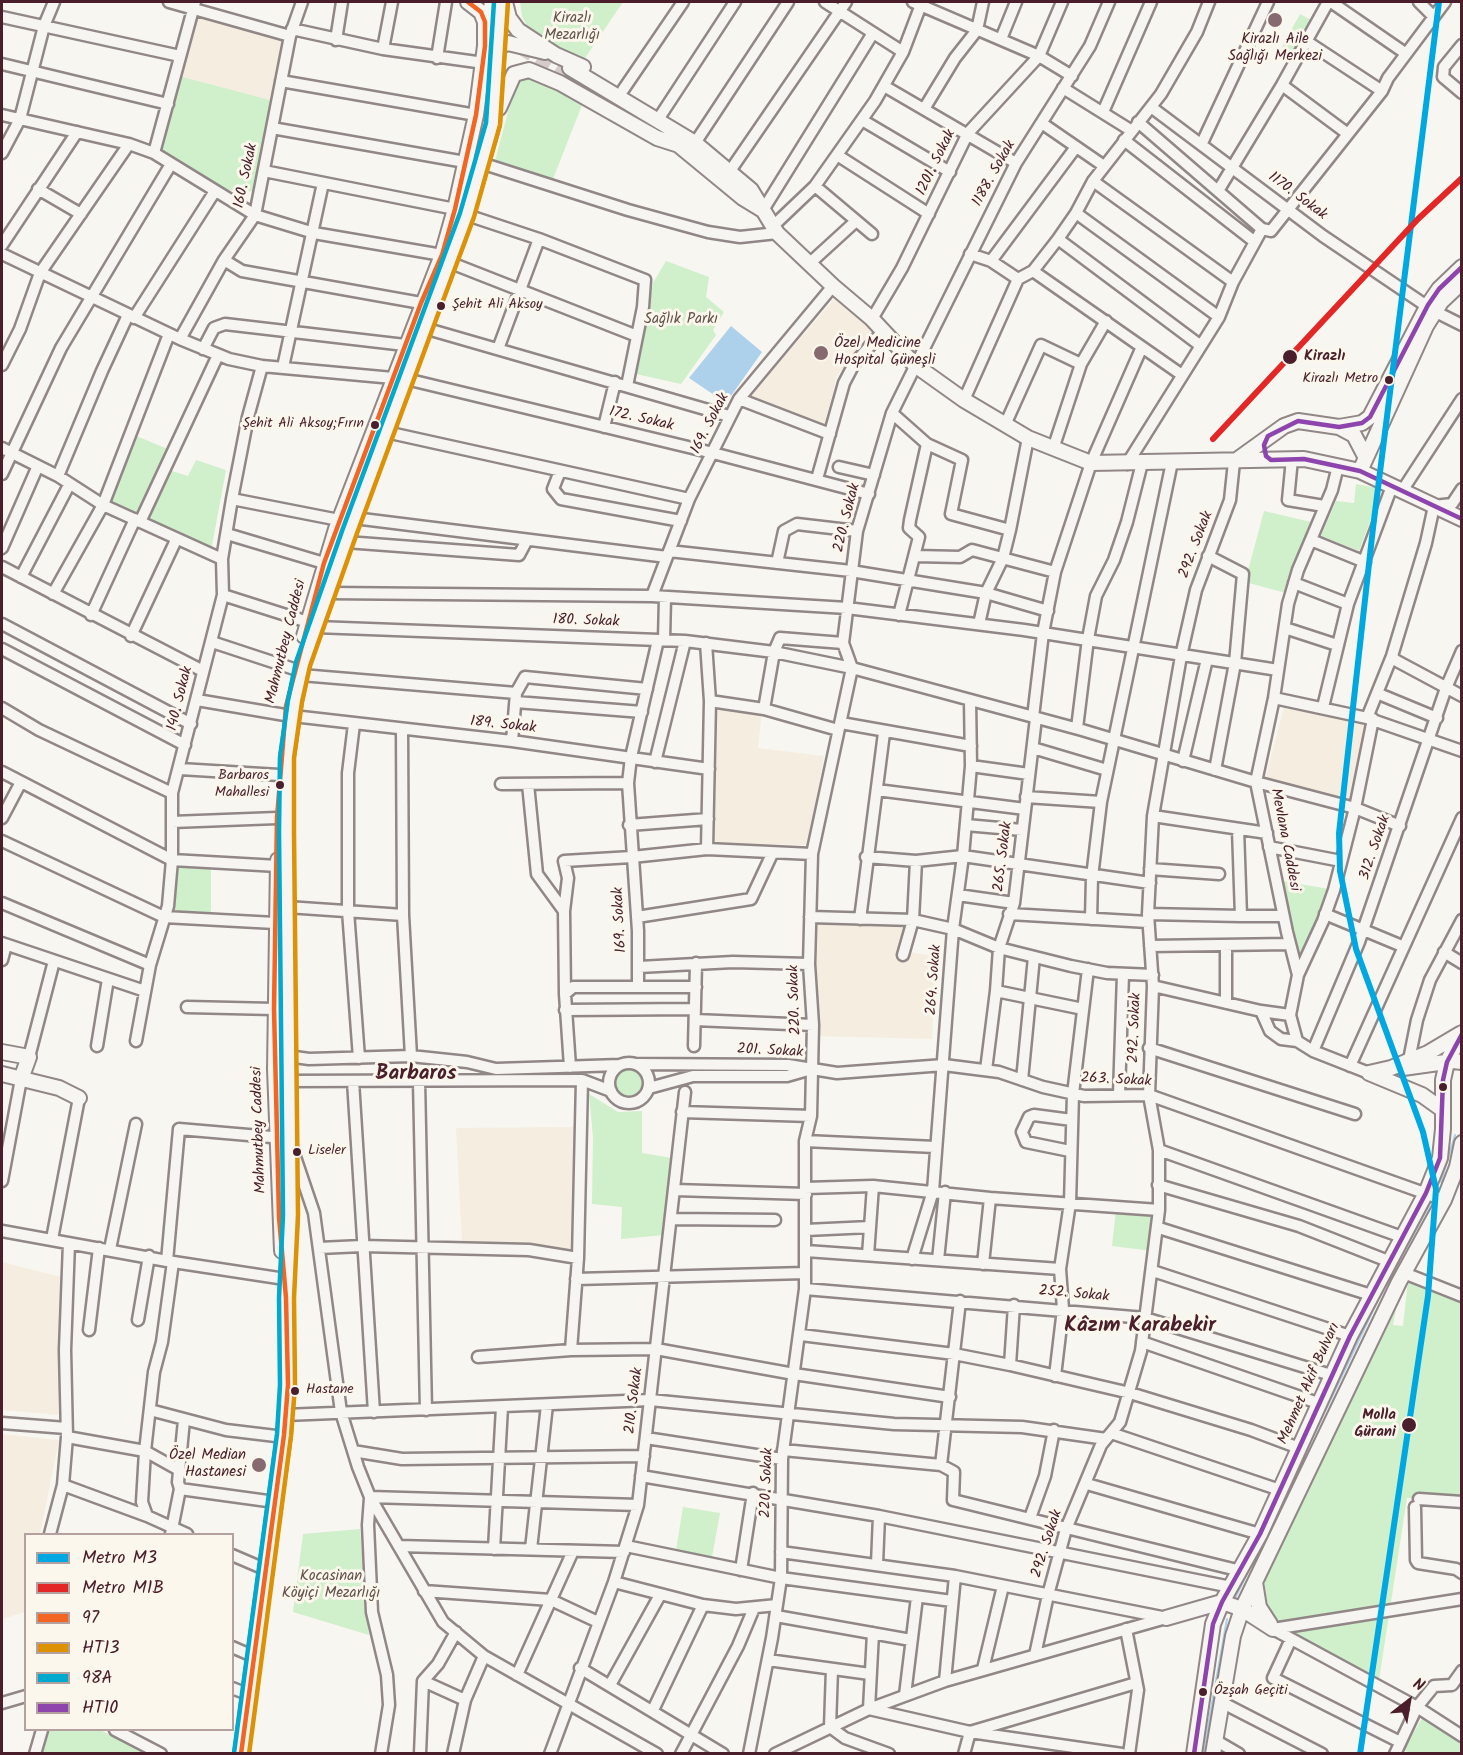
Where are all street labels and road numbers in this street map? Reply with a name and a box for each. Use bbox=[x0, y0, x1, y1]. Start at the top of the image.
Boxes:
street label: 1201. Sokak bbox=[913, 127, 961, 199]
street label: 1188. Sokak bbox=[969, 138, 1021, 210]
street label: 160. Sokak bbox=[231, 142, 263, 210]
street label: 1170. Sokak bbox=[1264, 169, 1330, 225]
street label: 169. Sokak bbox=[688, 391, 734, 457]
street label: 172. Sokak bbox=[607, 404, 675, 436]
street label: 220. Sokak bbox=[831, 482, 865, 554]
street label: 292. Sokak bbox=[1176, 509, 1218, 581]
street label: Mahmutbey Caddesi bbox=[263, 578, 311, 706]
street label: 180. Sokak bbox=[552, 612, 620, 632]
street label: 140. Sokak bbox=[164, 665, 198, 733]
street label: 189. Sokak bbox=[469, 714, 537, 738]
street label: Mevlana Caddesi bbox=[1265, 787, 1303, 893]
street label: 312. Sokak bbox=[1357, 813, 1395, 883]
street label: 265. Sokak bbox=[991, 821, 1017, 893]
street label: 169. Sokak bbox=[610, 887, 632, 953]
street label: 264. Sokak bbox=[924, 944, 946, 1016]
street label: 220. Sokak bbox=[786, 965, 806, 1035]
street label: 292. Sokak bbox=[1126, 993, 1146, 1063]
street label: 201. Sokak bbox=[736, 1041, 804, 1063]
street label: Mahmutbey Caddesi bbox=[249, 1066, 271, 1194]
street label: 263. Sokak bbox=[1080, 1070, 1152, 1092]
street label: 252. Sokak bbox=[1038, 1283, 1110, 1307]
street label: Mehmet Akif Bulvarı bbox=[1275, 1320, 1345, 1448]
street label: 210. Sokak bbox=[622, 1367, 648, 1435]
street label: 220. Sokak bbox=[758, 1448, 778, 1518]
street label: 292. Sokak bbox=[1029, 1508, 1067, 1580]

